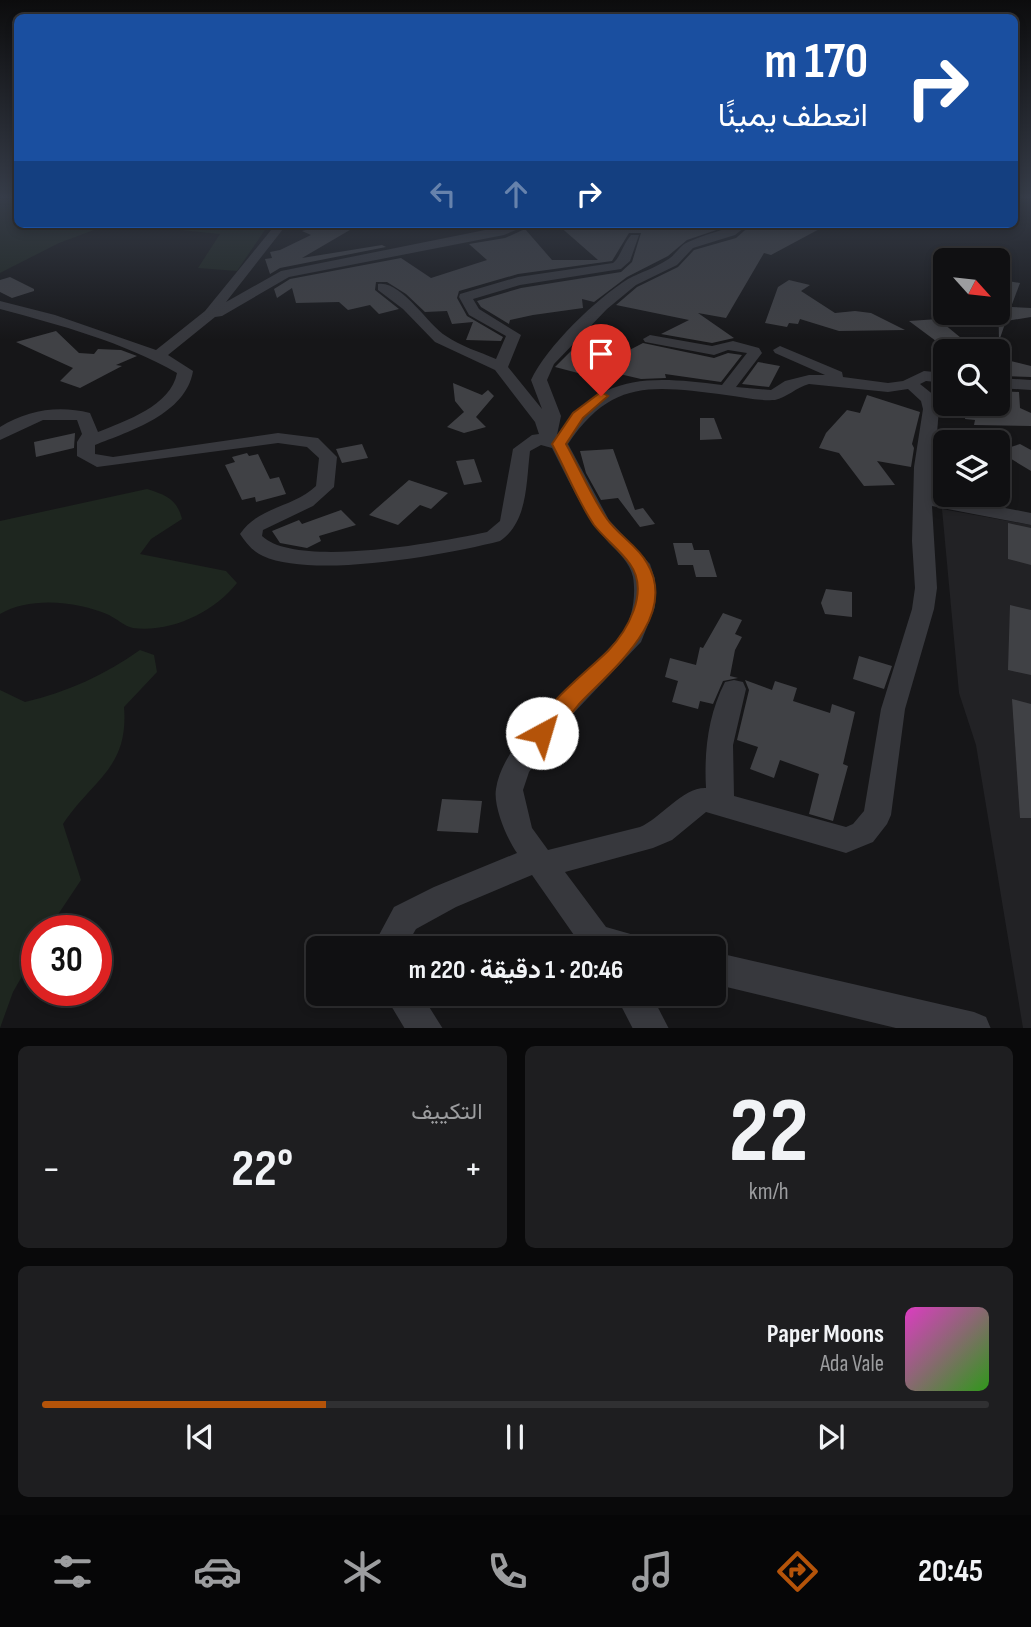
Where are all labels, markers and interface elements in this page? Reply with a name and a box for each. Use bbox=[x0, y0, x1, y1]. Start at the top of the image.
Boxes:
text: 170 m bbox=[764, 33, 868, 92]
icon: right bbox=[892, 42, 983, 133]
text: انعطف يمينًا bbox=[718, 97, 868, 136]
icon: left bbox=[424, 175, 462, 213]
icon: ahead bbox=[497, 175, 535, 213]
icon: right bbox=[570, 175, 608, 213]
north arrow bbox=[933, 248, 1010, 326]
map controls bbox=[933, 248, 1010, 507]
pin bbox=[571, 324, 631, 396]
icon: arrive bbox=[582, 335, 620, 373]
button: search bbox=[933, 339, 1010, 416]
button: layers bbox=[933, 430, 1010, 507]
position arrow bbox=[505, 696, 579, 770]
speed limit sign: 30 bbox=[21, 915, 112, 1006]
text: 20:46 · 1 دقيقة · 220 m bbox=[409, 955, 623, 986]
text: 22 bbox=[729, 1078, 809, 1187]
text: التكييف bbox=[411, 1098, 483, 1126]
text: 22° bbox=[231, 1138, 293, 1201]
text: − bbox=[42, 1147, 61, 1192]
text: + bbox=[464, 1147, 482, 1192]
text: km/h bbox=[749, 1178, 789, 1206]
text: Paper Moons bbox=[767, 1319, 884, 1350]
text: Ada Vale bbox=[820, 1350, 884, 1378]
icon: previous bbox=[181, 1418, 219, 1456]
icon: pause bbox=[496, 1418, 534, 1456]
icon: next bbox=[812, 1418, 850, 1456]
icon: filters bbox=[48, 1547, 97, 1596]
icon: car bbox=[193, 1547, 242, 1596]
icon: climate bbox=[338, 1547, 387, 1596]
icon: phone bbox=[483, 1547, 532, 1596]
icon: music bbox=[628, 1547, 677, 1596]
icon: directions bbox=[773, 1547, 822, 1596]
text: 20:45 bbox=[918, 1552, 983, 1591]

